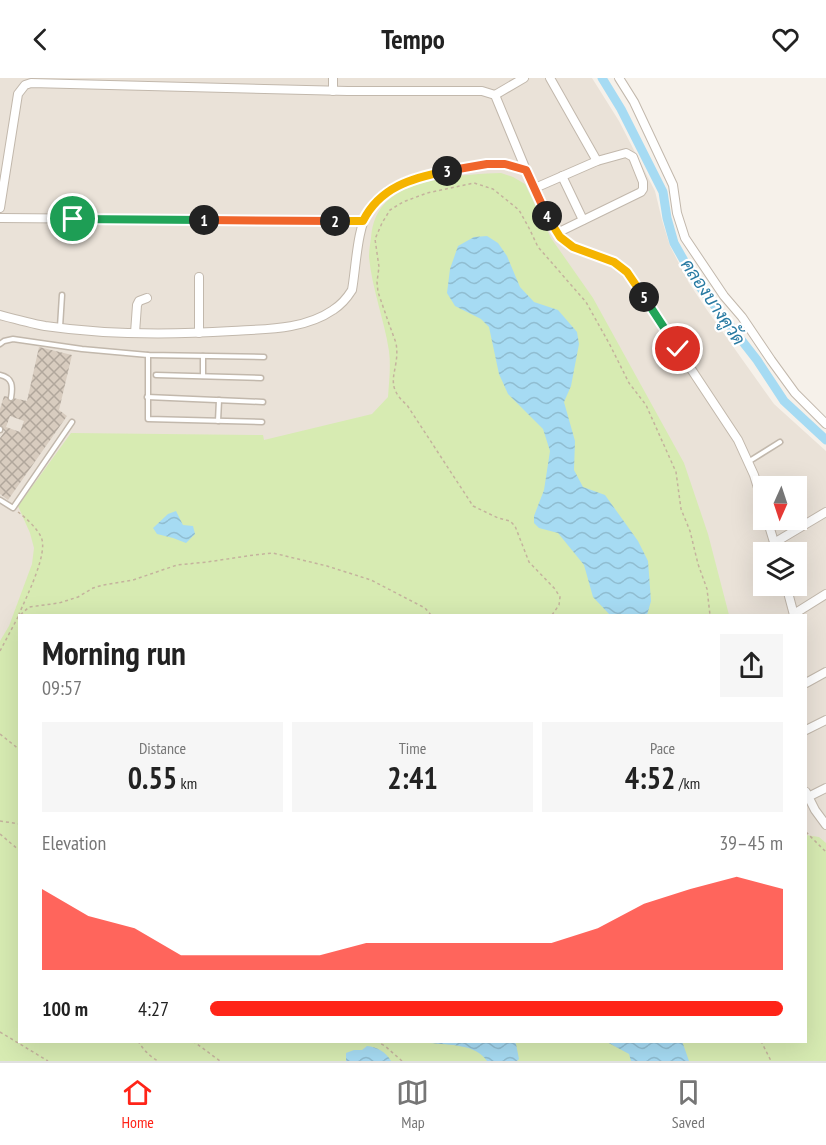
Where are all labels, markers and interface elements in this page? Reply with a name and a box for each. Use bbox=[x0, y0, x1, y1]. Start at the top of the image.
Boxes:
text: Tempo bbox=[381, 22, 445, 56]
icon: back bbox=[24, 23, 57, 56]
icon: heart bbox=[769, 23, 802, 56]
pin: 3 bbox=[432, 156, 462, 186]
text: 3 bbox=[443, 161, 451, 181]
pin bbox=[47, 193, 98, 244]
pin: 4 bbox=[532, 201, 562, 231]
icon: arrive bbox=[56, 202, 89, 235]
pin: 1 bbox=[189, 205, 219, 235]
pin: 2 bbox=[320, 206, 350, 236]
text: 4 bbox=[543, 206, 551, 226]
text: 1 bbox=[200, 210, 208, 230]
text: 2 bbox=[331, 211, 339, 231]
water label: คลองบางคูวัด bbox=[674, 254, 751, 350]
pin: 5 bbox=[629, 282, 659, 312]
text: 5 bbox=[640, 287, 648, 307]
pin bbox=[652, 323, 703, 374]
icon: check bbox=[661, 332, 694, 365]
north arrow bbox=[753, 476, 807, 530]
map controls bbox=[753, 476, 807, 596]
button: layers bbox=[753, 542, 807, 596]
text: Morning run bbox=[42, 631, 186, 674]
button: share bbox=[720, 634, 783, 697]
text: 09:57 bbox=[42, 675, 82, 701]
text: Distance bbox=[139, 738, 186, 758]
text: Time bbox=[399, 738, 426, 758]
text: Pace bbox=[650, 738, 675, 758]
text: 0.55 bbox=[128, 758, 177, 797]
text: 2:41 bbox=[387, 758, 438, 797]
text: 4:52 bbox=[625, 758, 675, 797]
text: km bbox=[177, 773, 197, 793]
text: /km bbox=[675, 773, 700, 793]
text: Elevation bbox=[42, 830, 106, 856]
text: 39–45 m bbox=[719, 830, 783, 856]
text: 100 m bbox=[42, 996, 88, 1022]
text: 4:27 bbox=[138, 996, 169, 1022]
tab: Home bbox=[121, 1076, 154, 1132]
tab: Map bbox=[396, 1076, 429, 1132]
tab: Saved bbox=[672, 1076, 705, 1132]

